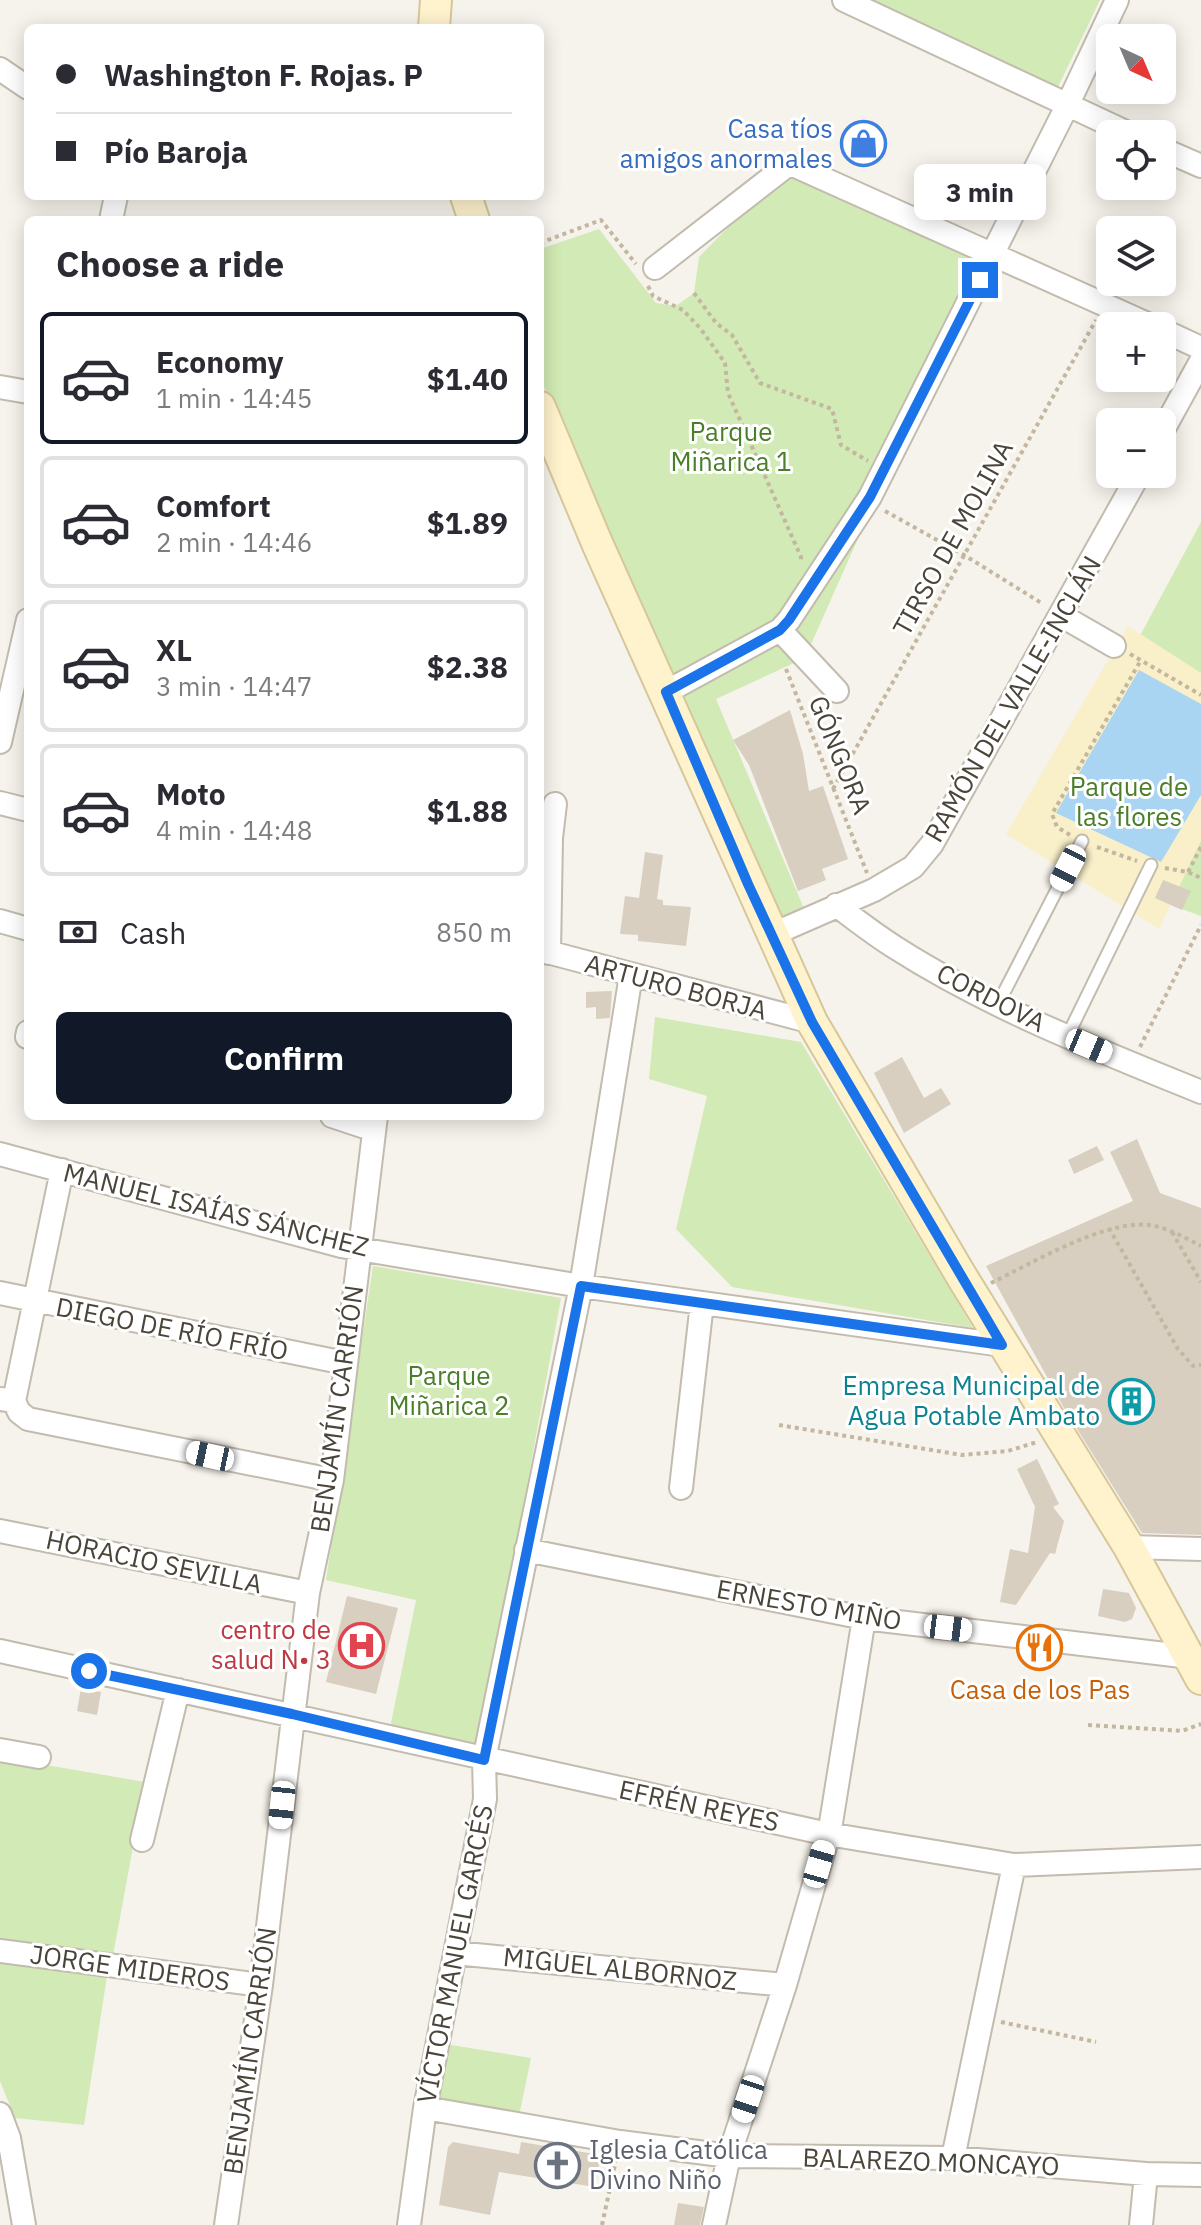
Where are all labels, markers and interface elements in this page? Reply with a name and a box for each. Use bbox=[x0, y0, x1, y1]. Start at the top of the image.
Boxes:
north arrow bbox=[1096, 24, 1176, 104]
map controls bbox=[1096, 24, 1176, 488]
text: Washington F. Rojas. P bbox=[104, 55, 423, 94]
place label: Casa tíos amigos anormales bbox=[620, 111, 833, 175]
shop icon: Casa tíos amigos anormales bbox=[840, 120, 888, 168]
button: locate bbox=[1096, 120, 1176, 200]
text: Pío Baroja bbox=[104, 132, 248, 171]
callout: 3 min bbox=[914, 164, 1046, 220]
text: 3 min bbox=[946, 175, 1014, 209]
button: layers bbox=[1096, 216, 1176, 296]
text: Choose a ride bbox=[56, 240, 284, 287]
route end bbox=[962, 262, 998, 298]
button: + bbox=[1096, 312, 1176, 392]
icon: car bbox=[60, 342, 132, 414]
text: Economy bbox=[156, 342, 284, 381]
text: $1.40 bbox=[427, 359, 508, 398]
text: 1 min · 14:45 bbox=[156, 381, 312, 415]
button: − bbox=[1096, 408, 1176, 488]
park label: Parque Miñarica 1 bbox=[670, 414, 792, 478]
street label: TIRSO DE MOLINA bbox=[884, 434, 1020, 641]
icon: car bbox=[60, 486, 132, 558]
text: Comfort bbox=[156, 486, 271, 525]
text: $1.89 bbox=[427, 503, 508, 542]
text: 2 min · 14:46 bbox=[156, 525, 312, 559]
street label: RAMÓN DEL VALLE-INCLÁN bbox=[916, 549, 1108, 848]
icon: car bbox=[60, 630, 132, 702]
text: XL bbox=[156, 630, 192, 669]
text: $2.38 bbox=[427, 647, 508, 686]
text: 3 min · 14:47 bbox=[156, 669, 312, 703]
street label: GÓNGORA bbox=[802, 690, 880, 819]
park label: Parque de las flores bbox=[1070, 769, 1188, 833]
icon: car bbox=[60, 774, 132, 846]
text: Moto bbox=[156, 774, 226, 813]
text: $1.88 bbox=[427, 791, 508, 830]
text: 4 min · 14:48 bbox=[156, 813, 312, 847]
car bbox=[1046, 841, 1090, 895]
icon: cash bbox=[56, 910, 100, 954]
text: Cash bbox=[120, 913, 186, 952]
text: 850 m bbox=[436, 915, 512, 949]
street label: ARTURO BORJA bbox=[581, 945, 771, 1027]
street label: CORDOVA bbox=[931, 955, 1052, 1039]
button: Confirm bbox=[56, 1012, 512, 1104]
car bbox=[1062, 1026, 1116, 1066]
street label: MANUEL ISAÍAS SÁNCHEZ bbox=[60, 1155, 372, 1263]
street label: BENJAMÍN CARRIÓN bbox=[302, 1283, 370, 1535]
street label: DIEGO DE RÍO FRÍO bbox=[53, 1289, 291, 1367]
park label: Parque Miñarica 2 bbox=[388, 1358, 510, 1422]
place label: Empresa Municipal de Agua Potable Ambato bbox=[842, 1368, 1100, 1432]
building icon: Empresa Municipal de Agua Potable Ambato bbox=[1107, 1377, 1155, 1425]
car bbox=[184, 1439, 236, 1473]
street label: HORACIO SEVILLA bbox=[43, 1521, 266, 1601]
street label: ERNESTO MIÑO bbox=[714, 1571, 904, 1637]
place label: centro de salud N• 3 bbox=[211, 1612, 331, 1676]
car bbox=[923, 1613, 973, 1643]
hospital icon: centro de salud N• 3 bbox=[338, 1621, 386, 1669]
restaurant icon: Casa de los Pas bbox=[1016, 1623, 1064, 1671]
route start bbox=[71, 1653, 107, 1689]
place label: Casa de los Pas bbox=[950, 1672, 1130, 1706]
street label: EFRÉN REYES bbox=[616, 1771, 782, 1839]
car bbox=[268, 1780, 296, 1830]
street label: VÍCTOR MANUEL GARCÉS bbox=[408, 1802, 500, 2106]
car bbox=[801, 1838, 837, 1890]
street label: BENJAMÍN CARRIÓN bbox=[215, 1925, 283, 2177]
street label: JORGE MIDEROS bbox=[28, 1936, 232, 1998]
street label: MIGUEL ALBORNOZ bbox=[502, 1939, 739, 1997]
car bbox=[729, 2072, 767, 2126]
place label: Iglesia Católica Divino Niño bbox=[589, 2132, 768, 2196]
street label: BALAREZO MONCAYO bbox=[802, 2140, 1060, 2182]
church icon: Iglesia Católica Divino Niño bbox=[534, 2141, 582, 2189]

